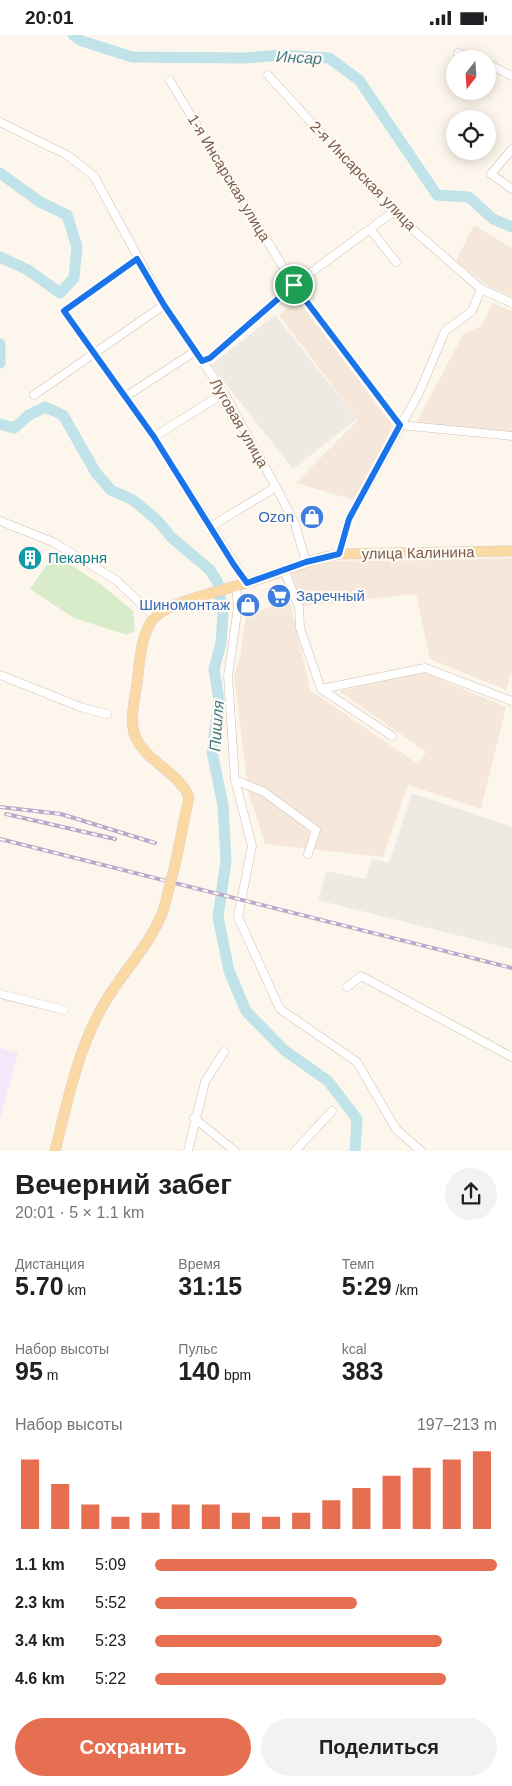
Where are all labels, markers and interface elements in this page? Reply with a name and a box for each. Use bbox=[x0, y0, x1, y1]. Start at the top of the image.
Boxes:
text: 20:01 bbox=[25, 7, 74, 28]
water label: Инсар bbox=[276, 48, 323, 67]
north arrow bbox=[446, 50, 496, 100]
map controls bbox=[446, 50, 496, 160]
button: locate bbox=[446, 110, 496, 160]
street label: 1-я Инсарская улица bbox=[185, 111, 274, 245]
street label: 2-я Инсарская улица bbox=[307, 118, 420, 234]
pin bbox=[273, 264, 315, 306]
icon: arrive bbox=[280, 271, 308, 299]
street label: Луговая улица bbox=[207, 375, 272, 471]
shop icon: Ozon bbox=[299, 504, 325, 530]
place label: Ozon bbox=[258, 508, 294, 525]
street label: улица Калинина bbox=[361, 543, 475, 562]
building icon: Пекарня bbox=[17, 545, 43, 571]
place label: Пекарня bbox=[48, 549, 107, 566]
supermarket icon: Заречный bbox=[266, 583, 292, 609]
place label: Заречный bbox=[296, 587, 365, 604]
shop icon: Шиномонтаж bbox=[235, 592, 261, 618]
place label: Шиномонтаж bbox=[139, 596, 230, 613]
water label: Пишля bbox=[206, 699, 227, 752]
button: share bbox=[445, 1168, 497, 1220]
text: Вечерний забег bbox=[15, 1169, 232, 1200]
text: 20:01 · 5 × 1.1 km bbox=[15, 1204, 144, 1221]
text: Дистанция bbox=[15, 1256, 85, 1272]
text: Время bbox=[178, 1256, 220, 1272]
text: Темп bbox=[342, 1256, 374, 1272]
text: 5.70 bbox=[15, 1272, 64, 1300]
text: 31:15 bbox=[178, 1272, 242, 1300]
text: 5:29 bbox=[342, 1272, 392, 1300]
text: km bbox=[64, 1282, 86, 1298]
text: /km bbox=[392, 1282, 418, 1298]
text: Набор высоты bbox=[15, 1341, 109, 1357]
text: Пульс bbox=[178, 1341, 218, 1357]
text: kcal bbox=[342, 1341, 367, 1357]
text: 95 bbox=[15, 1357, 43, 1385]
text: 140 bbox=[178, 1357, 220, 1385]
text: 383 bbox=[342, 1357, 383, 1385]
text: m bbox=[43, 1367, 58, 1383]
text: bpm bbox=[220, 1367, 251, 1383]
text: Набор высоты bbox=[15, 1416, 122, 1433]
text: 197–213 m bbox=[417, 1416, 497, 1433]
text: 1.1 km bbox=[15, 1556, 65, 1573]
text: 5:09 bbox=[95, 1556, 126, 1573]
text: 2.3 km bbox=[15, 1594, 65, 1611]
text: 5:52 bbox=[95, 1594, 126, 1611]
text: 3.4 km bbox=[15, 1632, 65, 1649]
text: 5:23 bbox=[95, 1632, 126, 1649]
text: 4.6 km bbox=[15, 1670, 65, 1687]
text: 5:22 bbox=[95, 1670, 126, 1687]
button: Сохранить bbox=[15, 1718, 251, 1776]
button: Поделиться bbox=[261, 1718, 497, 1776]

